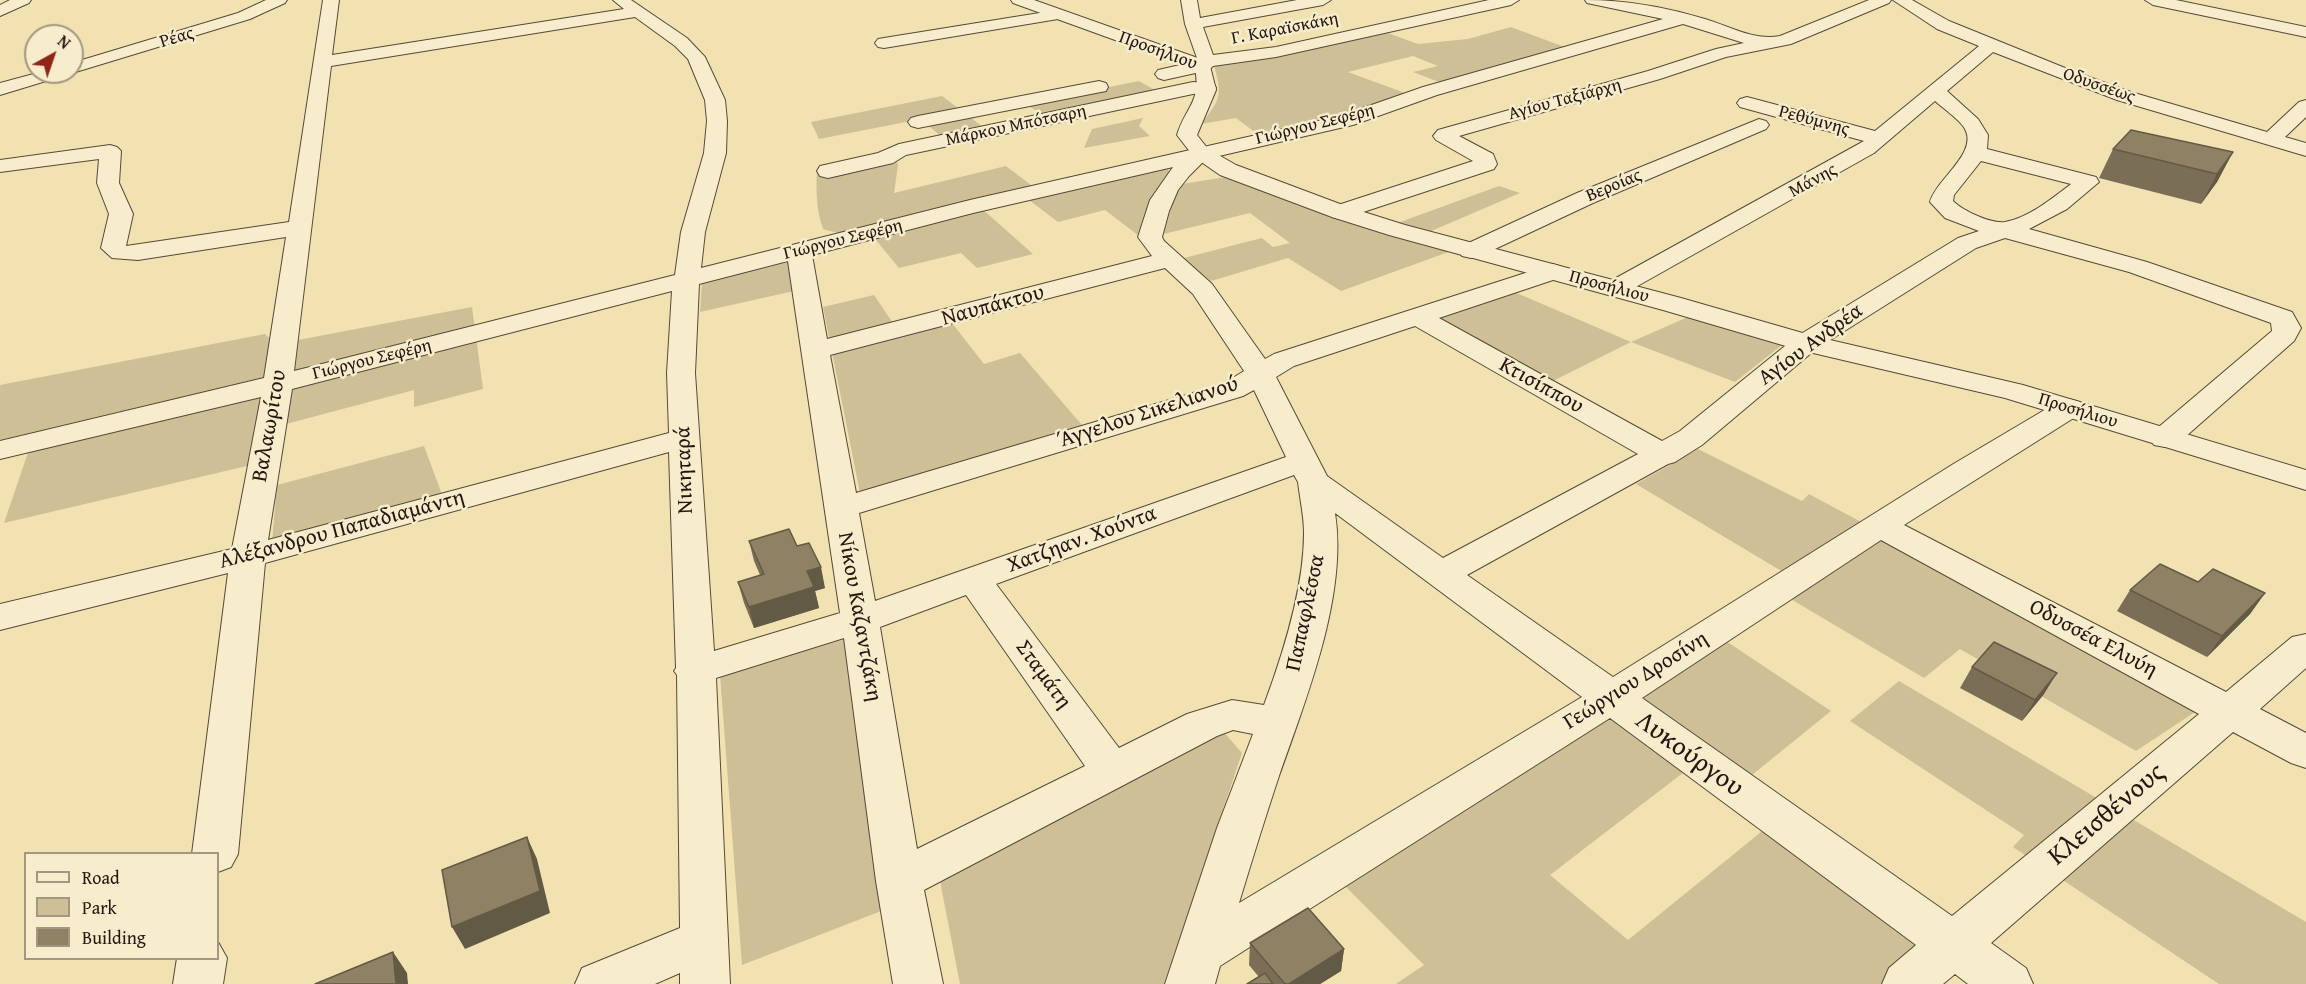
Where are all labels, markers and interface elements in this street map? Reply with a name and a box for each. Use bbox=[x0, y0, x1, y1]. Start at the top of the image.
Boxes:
street label: Γ. Καραϊσκάκη bbox=[1230, 8, 1340, 50]
street label: Ρέας bbox=[157, 23, 197, 53]
north arrow bbox=[24, 24, 84, 84]
street label: Προσήλιου bbox=[1116, 27, 1200, 75]
text: N bbox=[52, 29, 76, 54]
street label: Οδυσσέως bbox=[2060, 64, 2138, 108]
street label: Αγίου Ταξιάρχη bbox=[1506, 75, 1624, 125]
street label: Γιώργου Σεφέρη bbox=[1253, 100, 1377, 150]
street label: Μάρκου Μπότσαρη bbox=[944, 101, 1088, 151]
street label: Ρεθύμνης bbox=[1776, 101, 1852, 141]
street label: Μάνης bbox=[1785, 159, 1841, 203]
street label: Βεροίας bbox=[1583, 165, 1645, 207]
street label: Γιώργου Σεφέρη bbox=[781, 215, 905, 265]
street label: Προσήλιου bbox=[1567, 266, 1651, 308]
street label: Ναυπάκτου bbox=[939, 280, 1047, 332]
street label: Αγίου Ανδρέα bbox=[1753, 298, 1869, 392]
street label: Γιώργου Σεφέρη bbox=[310, 335, 434, 385]
street label: Κτισίππου bbox=[1494, 352, 1588, 420]
street label: Βαλαωρίτου bbox=[247, 368, 293, 484]
street label: Άγγελου Σικελιανού bbox=[1054, 371, 1242, 455]
street label: Προσήλιου bbox=[2036, 389, 2120, 433]
street label: Νικηταρά bbox=[670, 426, 700, 514]
street label: Αλέξανδρου Παπαδιαμάντη bbox=[217, 485, 467, 575]
street label: Χατζηαν. Χούντα bbox=[1004, 501, 1160, 579]
street label: Νίκου Καζαντζάκη bbox=[831, 530, 887, 704]
street label: Παπαφλέσσα bbox=[1281, 552, 1331, 674]
street label: Οδυσσέα Ελυύη bbox=[2025, 594, 2161, 684]
street label: Γεώργιου Δροσίνη bbox=[1559, 626, 1713, 736]
street label: Σταμάτη bbox=[1009, 636, 1077, 714]
street label: Λυκούργου bbox=[1629, 705, 1749, 805]
street label: Κλεισθένους bbox=[2042, 757, 2172, 873]
legend bbox=[24, 852, 219, 960]
text: Road bbox=[82, 864, 120, 891]
text: Park bbox=[82, 894, 117, 921]
text: Building bbox=[82, 924, 146, 951]

